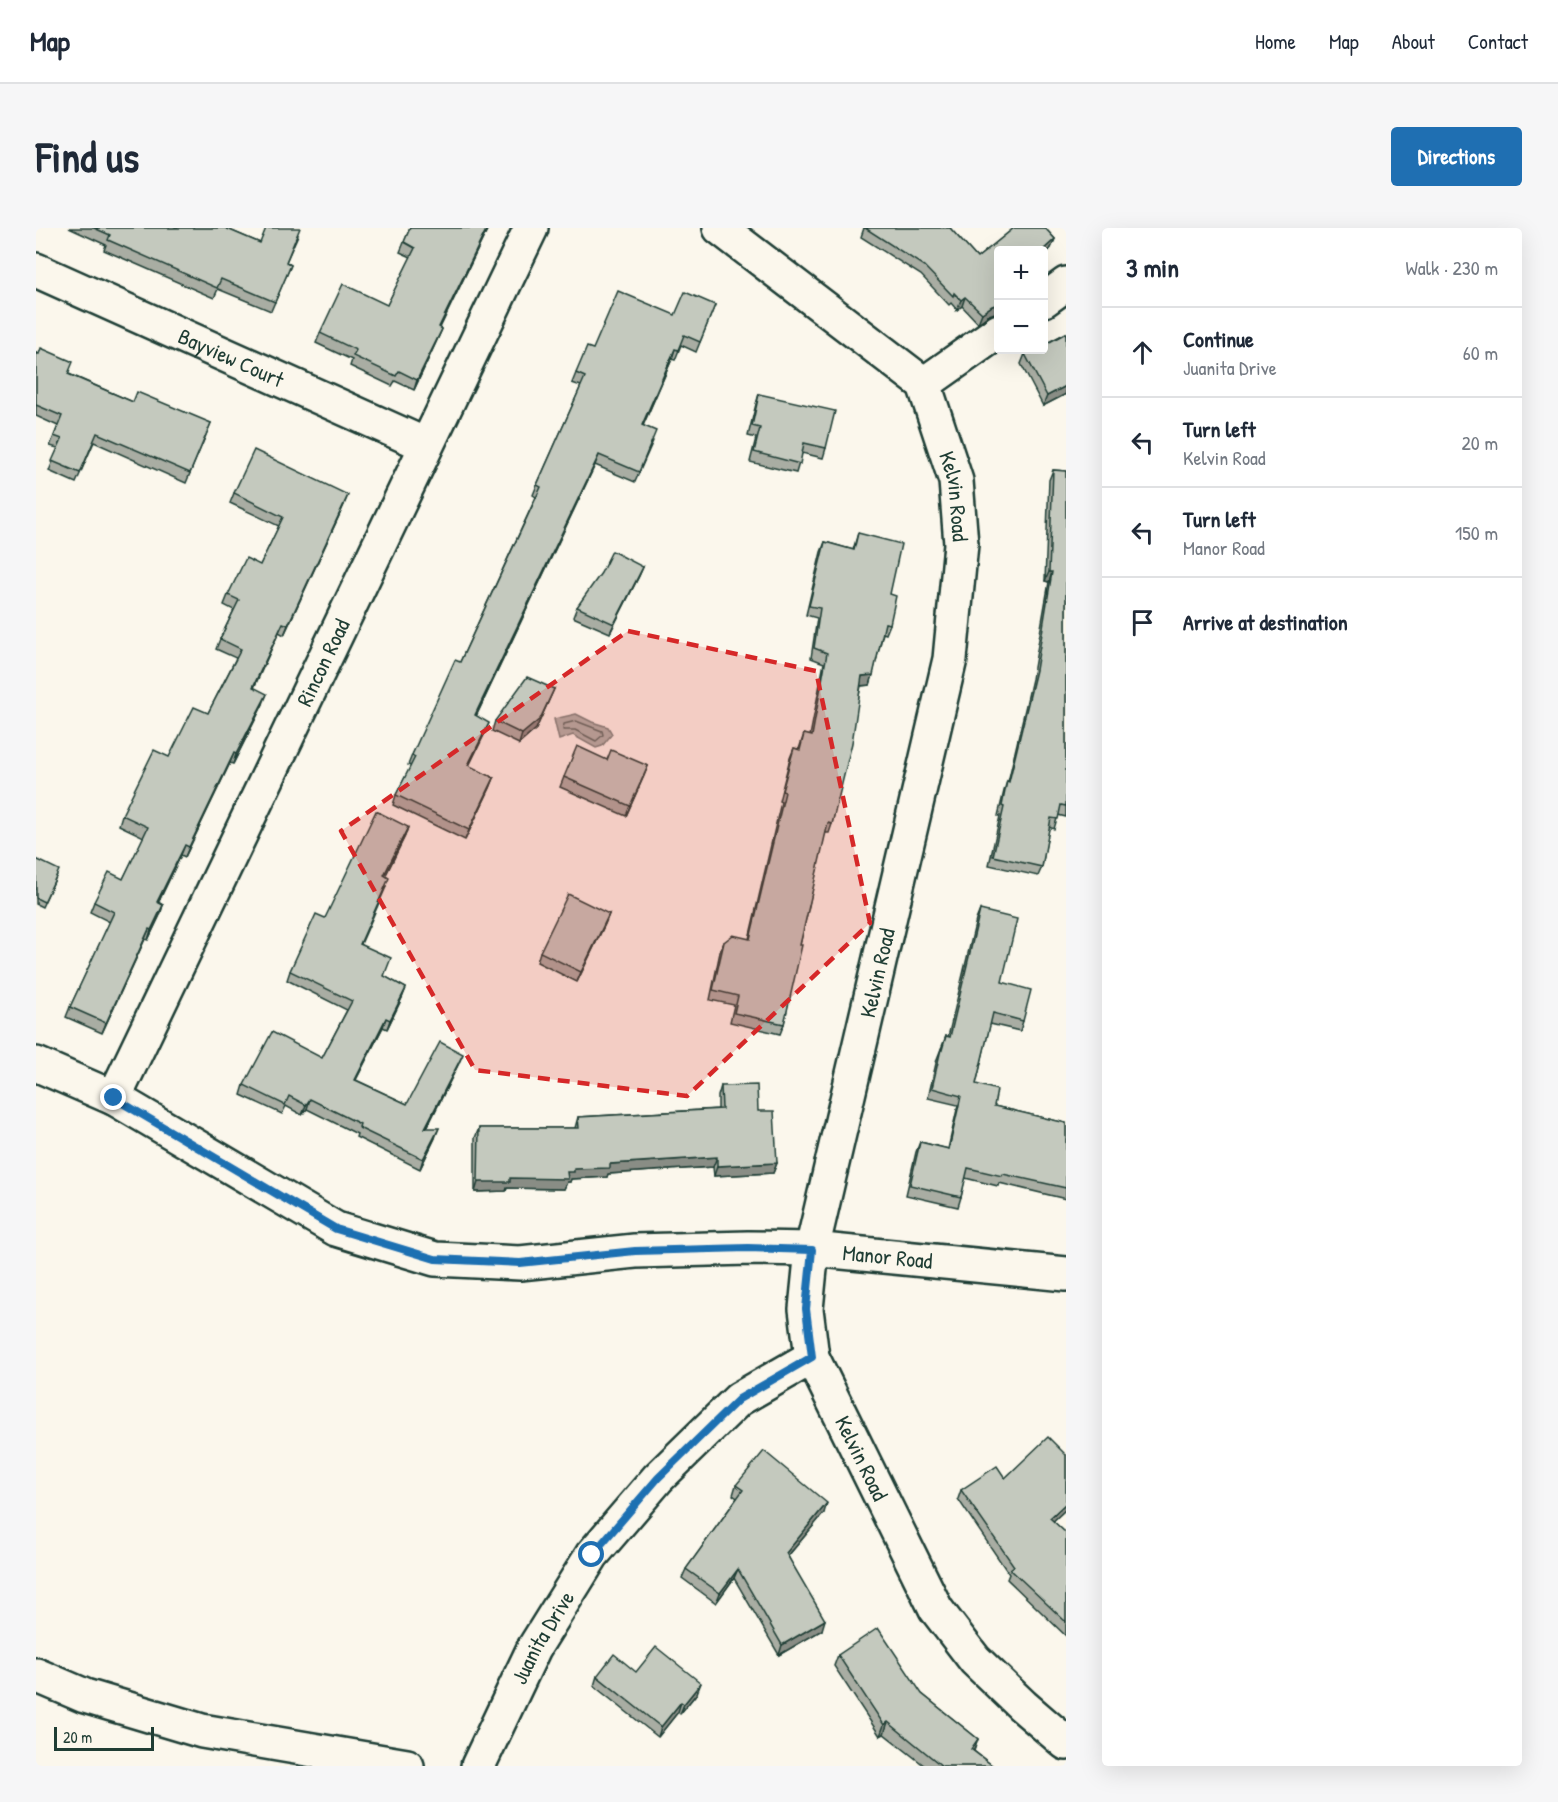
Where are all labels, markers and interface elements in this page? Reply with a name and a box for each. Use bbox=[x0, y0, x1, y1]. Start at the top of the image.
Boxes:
text: Map bbox=[30, 22, 70, 60]
text: Home bbox=[1255, 27, 1296, 56]
text: Map bbox=[1329, 27, 1359, 56]
text: About bbox=[1392, 27, 1435, 56]
text: Contact bbox=[1468, 27, 1528, 56]
button: Directions bbox=[1391, 127, 1522, 186]
text: Find us bbox=[36, 128, 139, 185]
map controls bbox=[994, 246, 1048, 354]
button: + bbox=[994, 246, 1048, 300]
text: 3 min bbox=[1126, 250, 1179, 285]
text: Walk · 230 m bbox=[1406, 254, 1498, 281]
button: − bbox=[994, 300, 1048, 354]
street label: Bayview Court bbox=[174, 321, 289, 395]
text: Continue bbox=[1183, 324, 1254, 354]
icon: ahead bbox=[1126, 336, 1159, 369]
text: 60 m bbox=[1463, 339, 1498, 366]
text: Juanita Drive bbox=[1183, 354, 1277, 381]
text: Turn left bbox=[1183, 414, 1256, 444]
icon: left bbox=[1126, 426, 1159, 459]
text: 20 m bbox=[1461, 429, 1498, 456]
text: Kelvin Road bbox=[1183, 444, 1266, 471]
street label: Kelvin Road bbox=[932, 447, 976, 543]
text: Turn left bbox=[1183, 504, 1256, 534]
icon: left bbox=[1126, 516, 1159, 549]
text: 150 m bbox=[1455, 519, 1498, 546]
text: Manor Road bbox=[1183, 534, 1265, 561]
icon: arrive bbox=[1126, 606, 1159, 639]
text: Arrive at destination bbox=[1183, 607, 1348, 637]
street label: Rincon Road bbox=[289, 613, 357, 711]
street label: Kelvin Road bbox=[852, 925, 902, 1021]
route end bbox=[100, 1084, 126, 1110]
street label: Manor Road bbox=[841, 1237, 934, 1276]
street label: Kelvin Road bbox=[828, 1411, 895, 1506]
route start bbox=[578, 1541, 604, 1567]
street label: Juanita Drive bbox=[504, 1585, 581, 1689]
scale bar bbox=[54, 1724, 154, 1752]
text: 20 m bbox=[63, 1726, 92, 1748]

